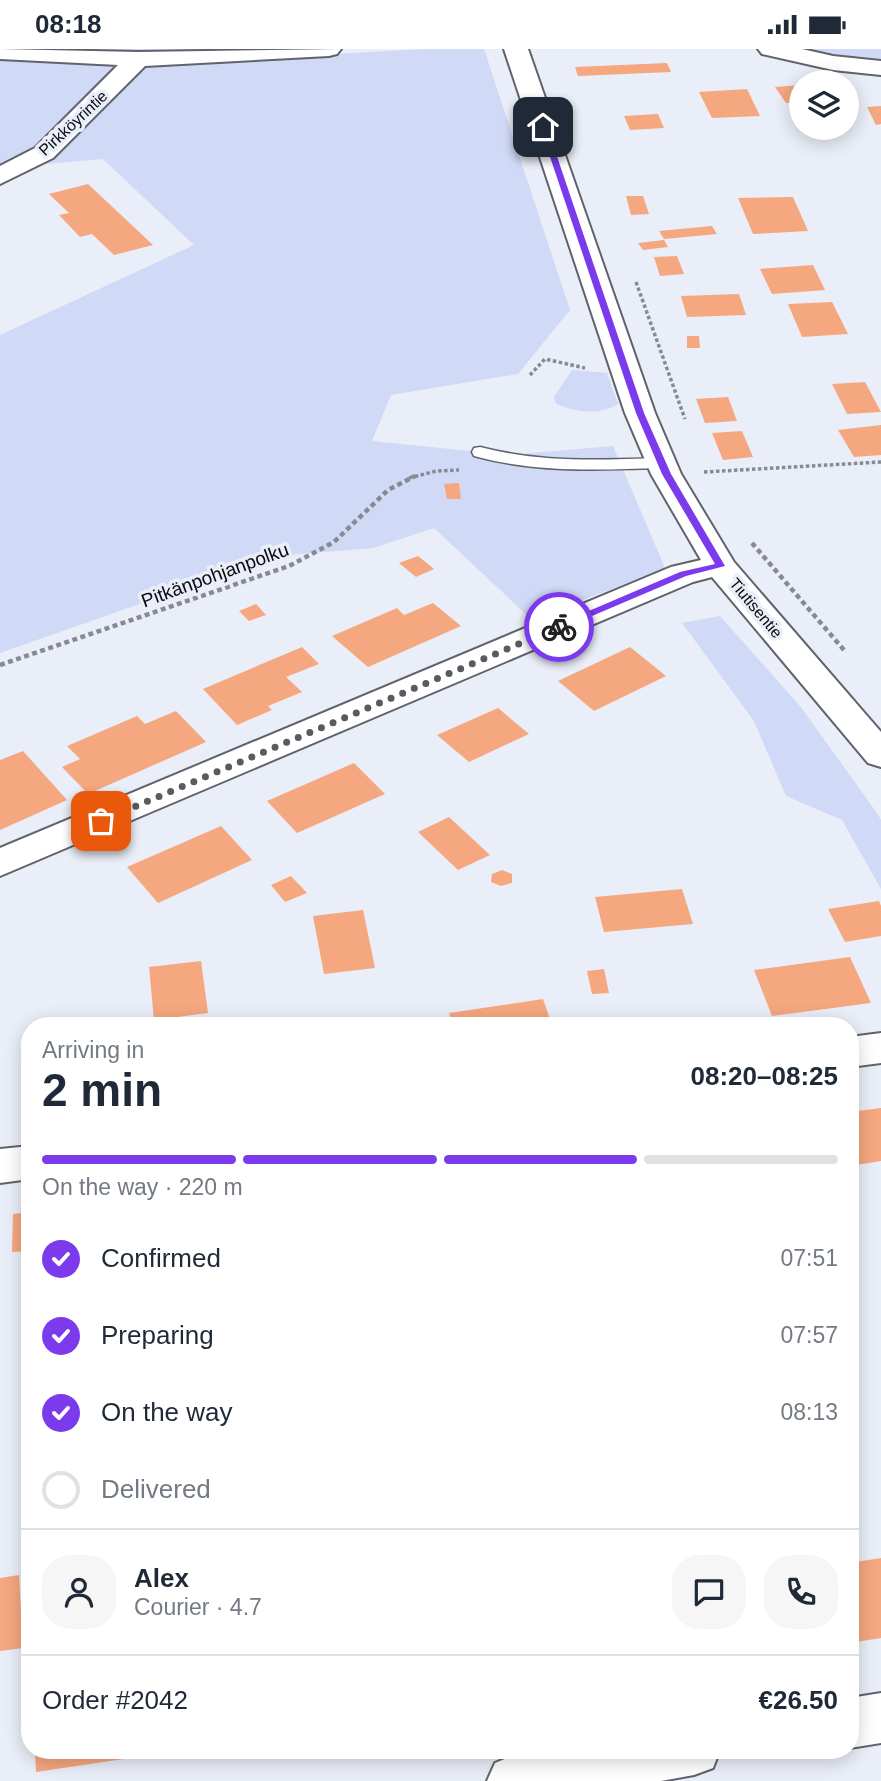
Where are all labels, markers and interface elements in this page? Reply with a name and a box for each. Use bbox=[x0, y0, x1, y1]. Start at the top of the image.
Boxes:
text: 08:18 bbox=[35, 9, 102, 39]
map controls bbox=[789, 70, 859, 140]
button: layers bbox=[789, 70, 859, 140]
street label: Pirkköyrintie bbox=[35, 87, 111, 159]
pin bbox=[513, 97, 573, 157]
icon: home bbox=[524, 108, 562, 146]
street label: Pitkänpohjanpolku bbox=[138, 539, 292, 611]
street label: Tiutisentie bbox=[726, 575, 786, 641]
courier bbox=[524, 592, 594, 662]
icon: bike bbox=[540, 608, 578, 646]
pin bbox=[71, 791, 131, 851]
icon: bag bbox=[82, 802, 120, 840]
text: Arriving in bbox=[42, 1037, 144, 1063]
text: 08:20–08:25 bbox=[691, 1061, 838, 1091]
text: 2 min bbox=[42, 1064, 162, 1116]
text: On the way · 220 m bbox=[42, 1174, 243, 1200]
icon: check bbox=[42, 1240, 80, 1278]
text: Confirmed bbox=[101, 1243, 221, 1273]
text: 07:51 bbox=[780, 1245, 838, 1271]
icon: check bbox=[42, 1317, 80, 1355]
text: Preparing bbox=[101, 1320, 214, 1350]
text: 07:57 bbox=[780, 1322, 838, 1348]
icon: check bbox=[42, 1394, 80, 1432]
text: On the way bbox=[101, 1397, 233, 1427]
text: 08:13 bbox=[780, 1399, 838, 1425]
text: Delivered bbox=[101, 1474, 211, 1504]
button: person bbox=[42, 1555, 116, 1629]
button: chat bbox=[672, 1555, 746, 1629]
button: phone bbox=[764, 1555, 838, 1629]
text: Alex bbox=[134, 1563, 189, 1593]
text: Courier · 4.7 bbox=[134, 1594, 262, 1620]
text: Order #2042 bbox=[42, 1685, 188, 1715]
text: €26.50 bbox=[758, 1685, 838, 1715]

